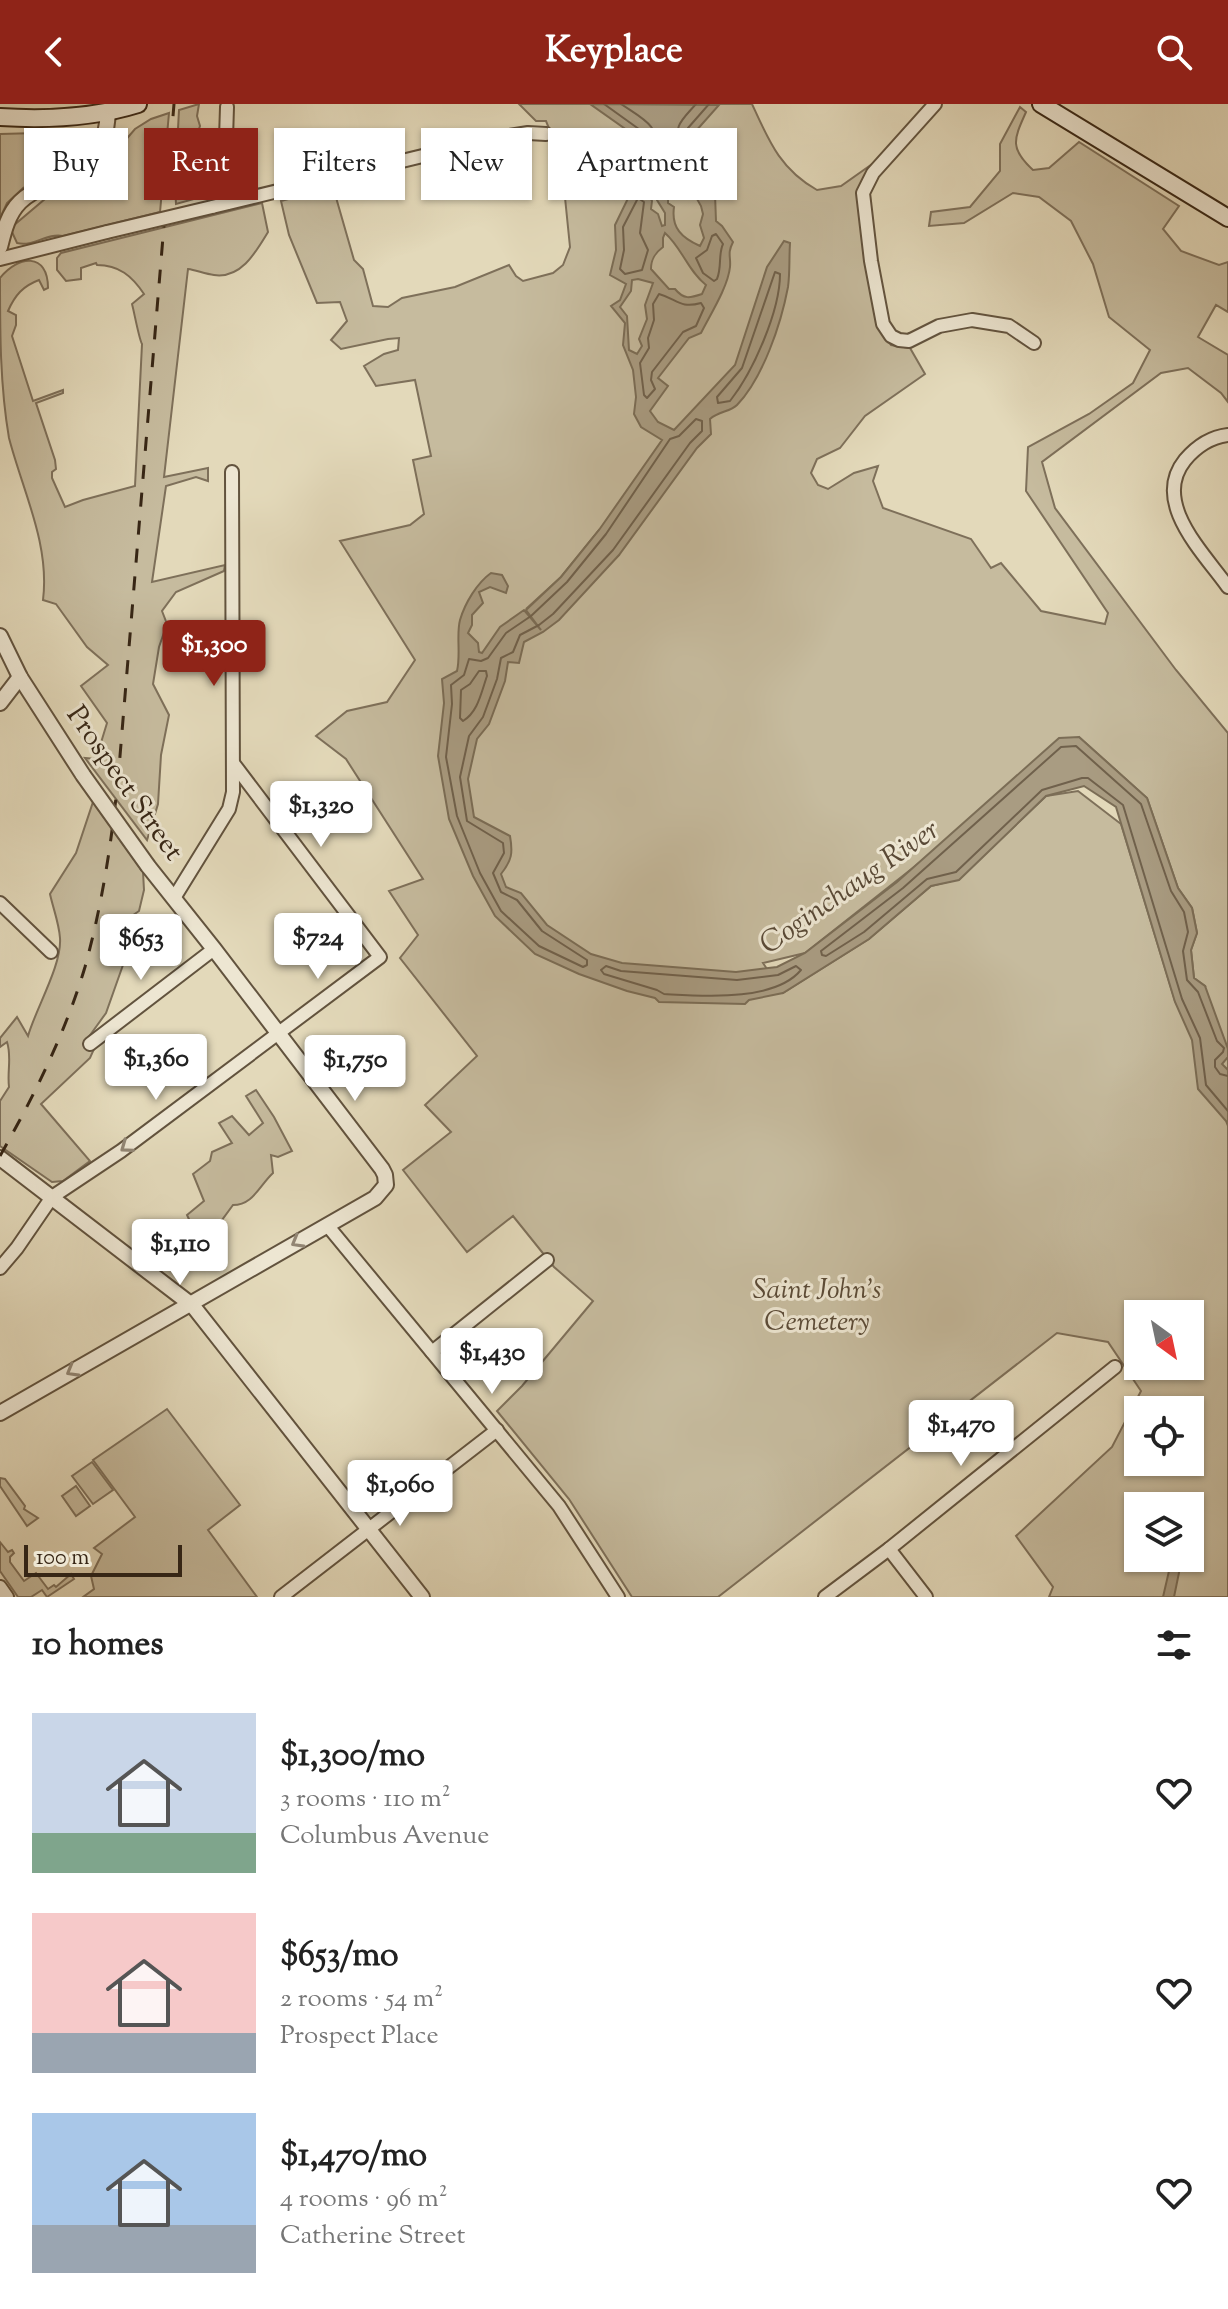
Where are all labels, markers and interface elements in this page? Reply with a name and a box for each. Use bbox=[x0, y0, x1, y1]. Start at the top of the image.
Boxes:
text: Keyplace bbox=[545, 26, 683, 78]
icon: back bbox=[32, 30, 76, 74]
icon: search bbox=[1152, 30, 1196, 74]
chip: Buy bbox=[24, 128, 128, 200]
chip: Rent bbox=[144, 128, 258, 200]
chip: Filters bbox=[274, 128, 405, 200]
chip: New bbox=[421, 128, 532, 200]
chip: Apartment bbox=[548, 128, 737, 200]
pin: $1,300 bbox=[149, 620, 279, 688]
text: $1,300 bbox=[181, 627, 247, 664]
street label: Prospect Street bbox=[56, 698, 193, 870]
pin: $1,320 bbox=[256, 781, 386, 849]
text: $1,320 bbox=[288, 788, 354, 825]
water label: Coginchaug River bbox=[751, 810, 949, 966]
pin: $724 bbox=[271, 913, 365, 981]
pin: $653 bbox=[94, 914, 188, 982]
text: $724 bbox=[292, 920, 344, 957]
text: $653 bbox=[118, 921, 164, 958]
pin: $1,360 bbox=[91, 1034, 221, 1102]
pin: $1,750 bbox=[290, 1035, 420, 1103]
text: $1,360 bbox=[123, 1041, 189, 1078]
text: $1,750 bbox=[323, 1042, 387, 1079]
one-way arrow bbox=[120, 1137, 135, 1152]
pin: $1,110 bbox=[115, 1219, 245, 1287]
text: $1,110 bbox=[150, 1226, 210, 1263]
one-way arrow bbox=[292, 1232, 306, 1248]
park label: Saint John's Cemetery bbox=[753, 1271, 881, 1343]
north arrow bbox=[1124, 1300, 1204, 1380]
map controls bbox=[1124, 1300, 1204, 1572]
pin: $1,430 bbox=[427, 1328, 557, 1396]
text: $1,430 bbox=[459, 1335, 525, 1372]
one-way arrow bbox=[66, 1362, 80, 1377]
button: locate bbox=[1124, 1396, 1204, 1476]
pin: $1,470 bbox=[896, 1400, 1026, 1468]
text: $1,470 bbox=[927, 1407, 995, 1444]
pin: $1,060 bbox=[335, 1460, 465, 1528]
text: $1,060 bbox=[366, 1467, 434, 1504]
button: layers bbox=[1124, 1492, 1204, 1572]
scale bar bbox=[24, 1541, 182, 1577]
text: 100 m bbox=[36, 1543, 89, 1575]
text: 10 homes bbox=[32, 1621, 164, 1670]
icon: filters bbox=[1152, 1623, 1196, 1667]
text: $1,300/mo bbox=[280, 1732, 425, 1781]
icon: home bbox=[96, 1745, 192, 1841]
icon: heart bbox=[1152, 1771, 1196, 1815]
text: 3 rooms · 110 m² bbox=[280, 1781, 451, 1818]
text: Columbus Avenue bbox=[280, 1818, 489, 1855]
text: $653/mo bbox=[280, 1932, 399, 1981]
icon: home bbox=[96, 1945, 192, 2041]
icon: heart bbox=[1152, 1971, 1196, 2015]
text: 2 rooms · 54 m² bbox=[280, 1981, 443, 2018]
text: Prospect Place bbox=[280, 2018, 439, 2055]
text: $1,470/mo bbox=[280, 2132, 427, 2181]
icon: home bbox=[96, 2145, 192, 2241]
icon: heart bbox=[1152, 2171, 1196, 2215]
text: 4 rooms · 96 m² bbox=[280, 2181, 448, 2218]
text: Catherine Street bbox=[280, 2218, 465, 2255]

